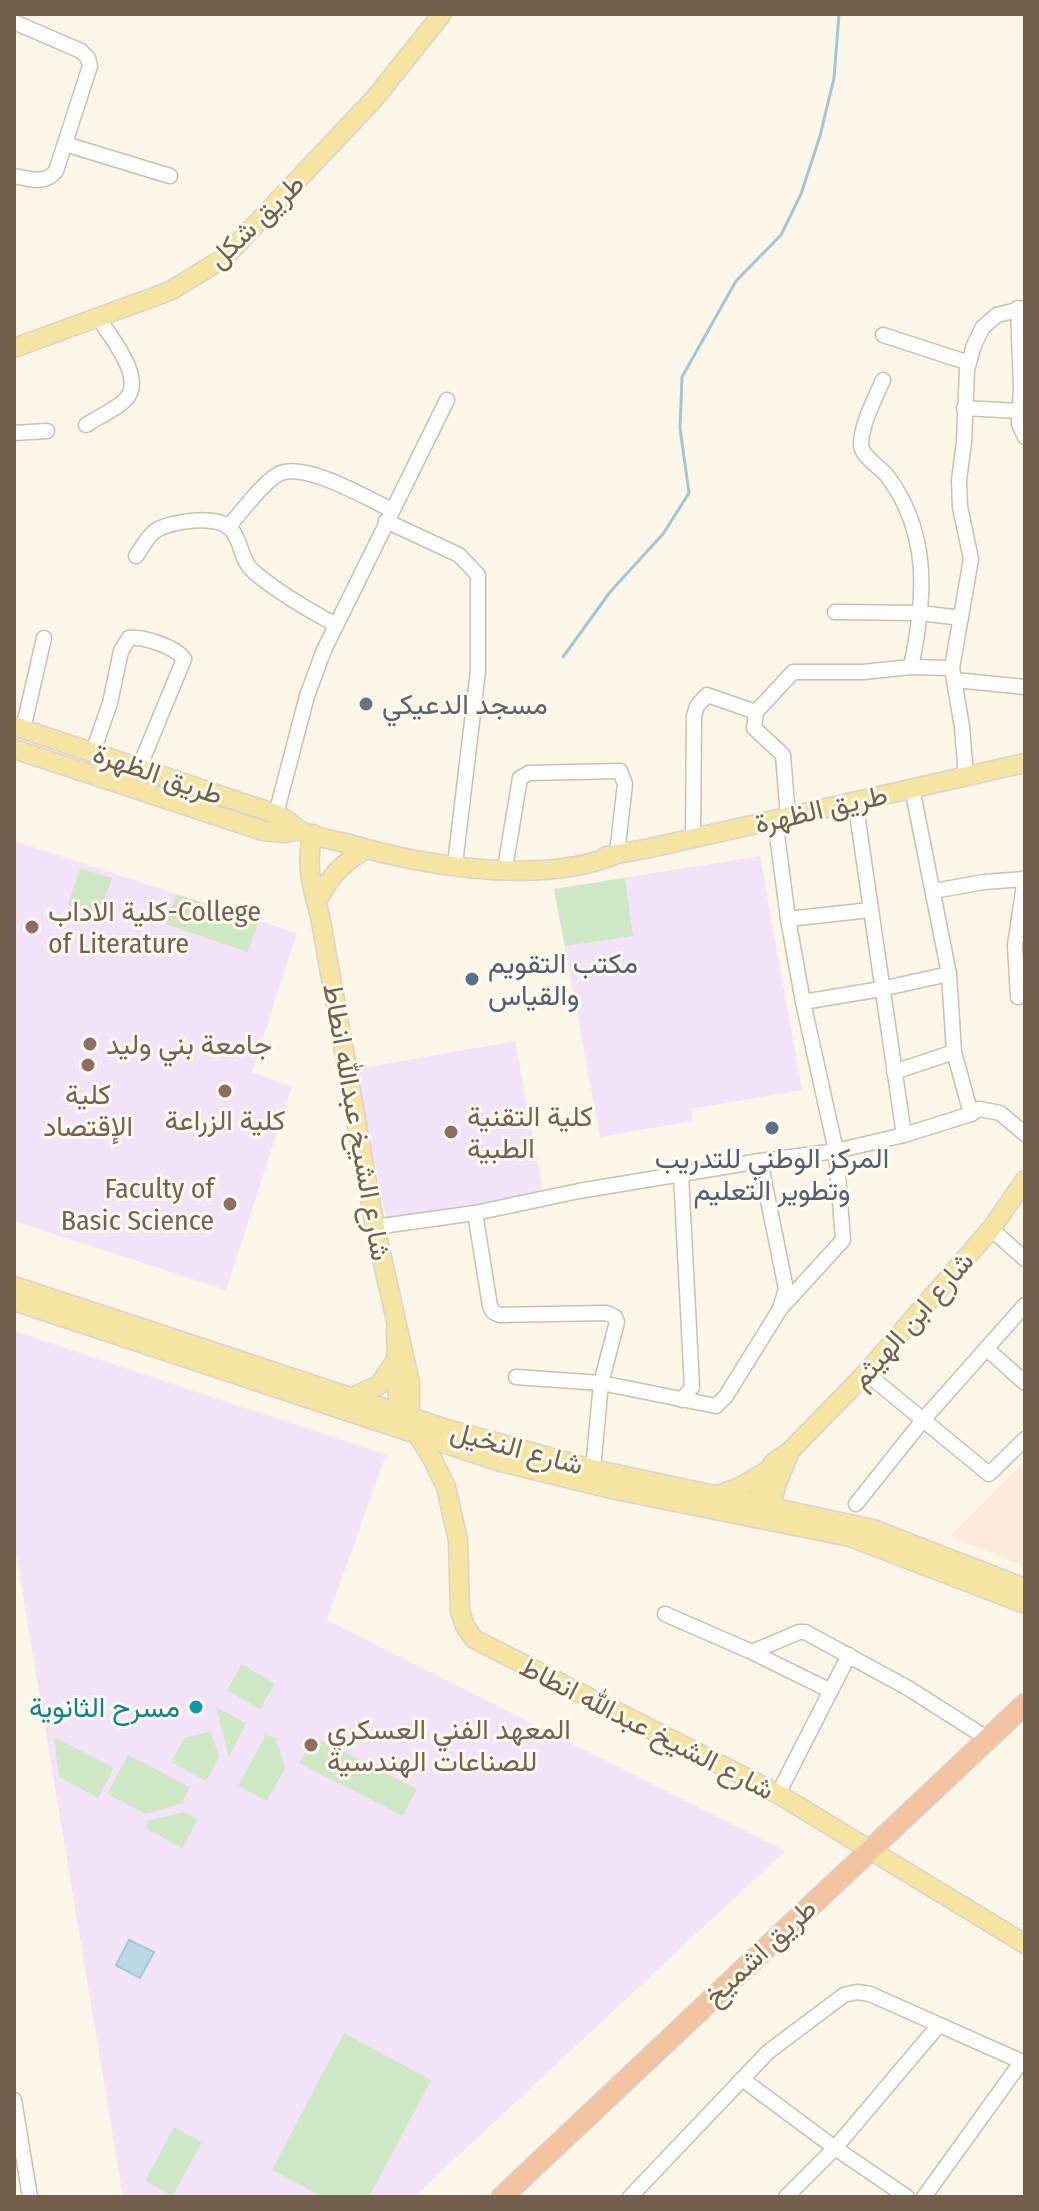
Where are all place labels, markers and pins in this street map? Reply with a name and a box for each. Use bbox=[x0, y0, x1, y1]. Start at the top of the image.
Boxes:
place label: مسجد الدعيكي bbox=[382, 688, 548, 727]
marker: مسجد الدعيكي bbox=[357, 695, 375, 713]
place label: كلية الاداب-College of Literature bbox=[48, 895, 261, 960]
marker: كلية الاداب-College of Literature bbox=[23, 918, 41, 936]
place label: مكتب التقويم والقياس bbox=[488, 947, 638, 1013]
marker: مكتب التقويم والقياس bbox=[463, 970, 481, 988]
place label: جامعة بني وليد bbox=[106, 1028, 272, 1067]
marker: جامعة بني وليد bbox=[81, 1035, 99, 1053]
marker: كلية الإقتصاد bbox=[79, 1056, 97, 1074]
place label: كلية الإقتصاد bbox=[43, 1078, 133, 1145]
marker: كلية الزراعة bbox=[216, 1082, 234, 1100]
place label: كلية التقنية الطبية bbox=[467, 1100, 593, 1165]
place label: كلية الزراعة bbox=[165, 1104, 285, 1138]
marker: المركز الوطني للتدريب وتطوير التعليم bbox=[763, 1119, 781, 1137]
marker: كلية التقنية الطبية bbox=[442, 1123, 460, 1141]
place label: المركز الوطني للتدريب وتطوير التعليم bbox=[655, 1142, 889, 1209]
place label: Faculty of Basic Science bbox=[61, 1172, 216, 1237]
marker: Faculty of Basic Science bbox=[221, 1195, 239, 1213]
place label: مسرح الثانوية bbox=[29, 1691, 180, 1726]
marker: مسرح الثانوية bbox=[187, 1698, 205, 1716]
place label: المعهد الفني العسكري للصناعات الهندسية bbox=[327, 1713, 571, 1779]
marker: المعهد الفني العسكري للصناعات الهندسية bbox=[302, 1736, 320, 1754]

